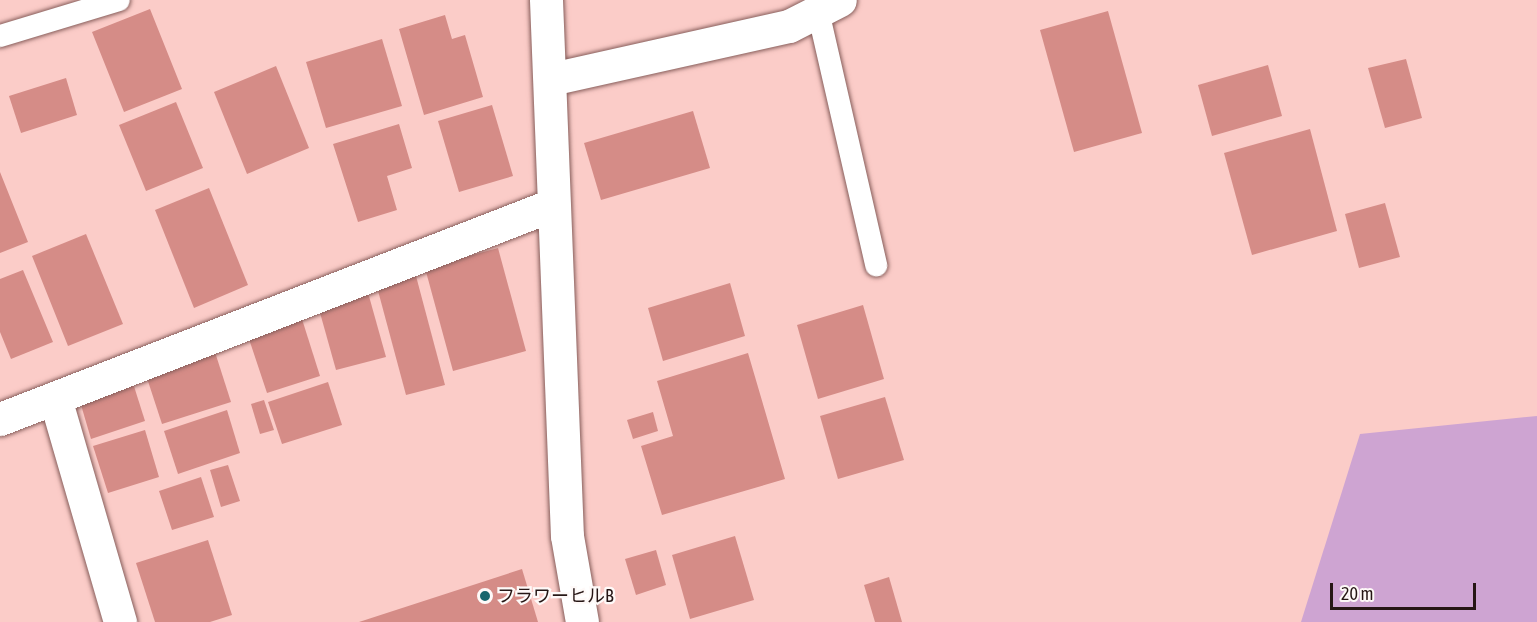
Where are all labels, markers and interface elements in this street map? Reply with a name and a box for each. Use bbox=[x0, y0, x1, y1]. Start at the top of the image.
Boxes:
scale bar bbox=[1333, 571, 1478, 609]
text: 20 m bbox=[1341, 583, 1373, 604]
place label: フラワーヒルB bbox=[497, 585, 614, 607]
marker: フラワーヒルB bbox=[478, 589, 492, 603]

